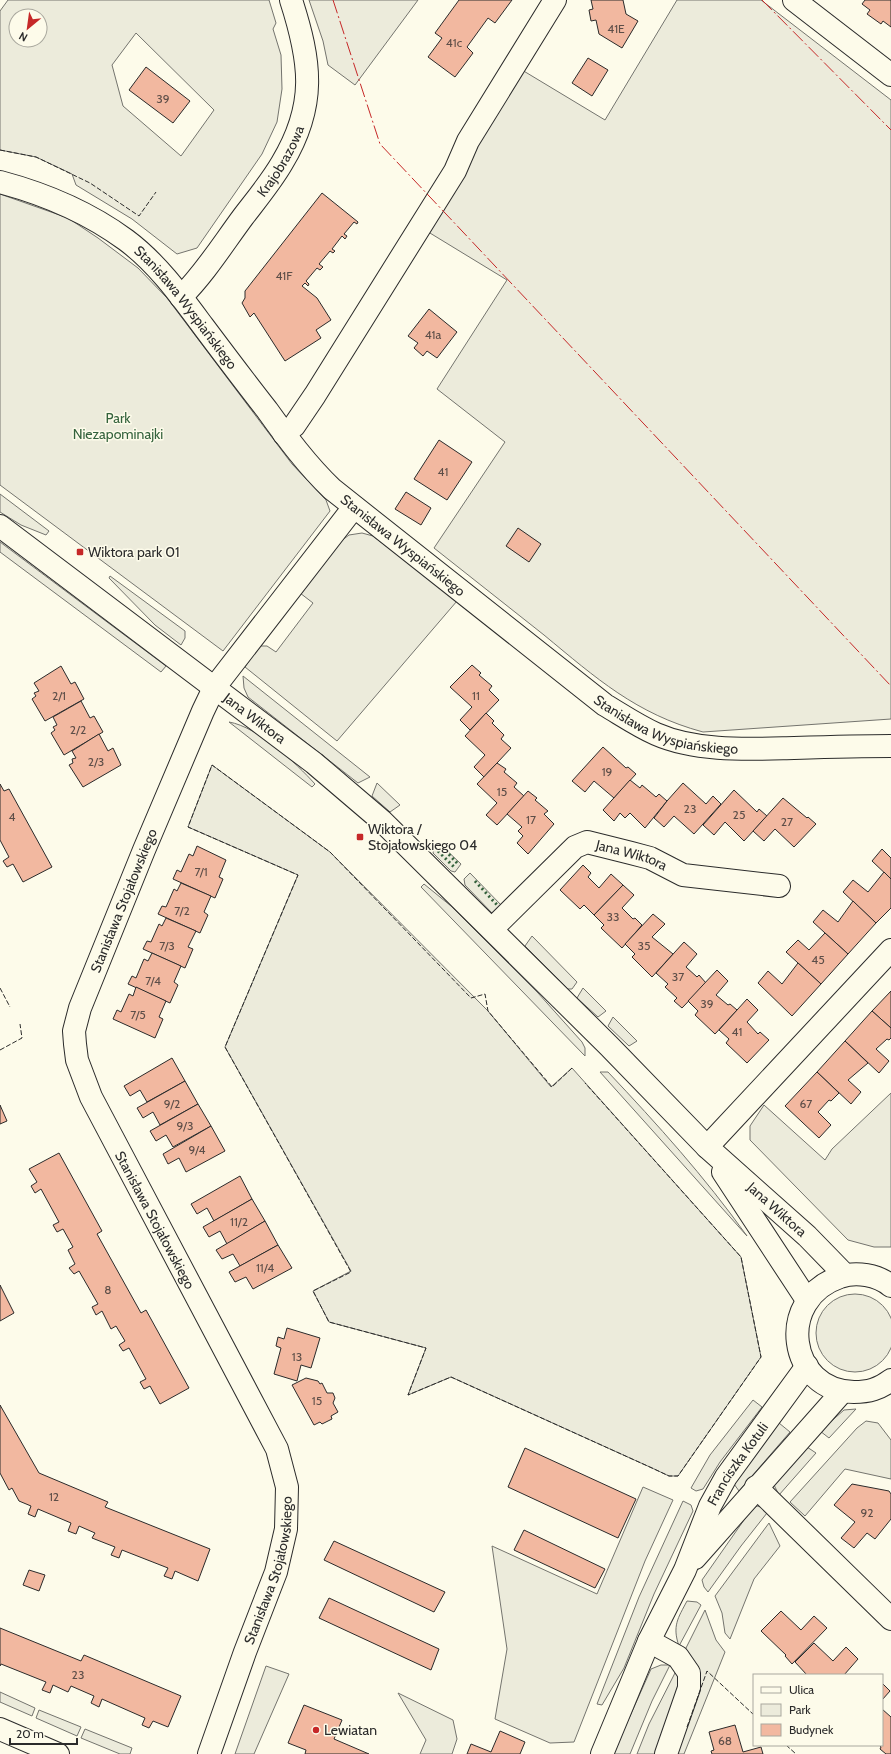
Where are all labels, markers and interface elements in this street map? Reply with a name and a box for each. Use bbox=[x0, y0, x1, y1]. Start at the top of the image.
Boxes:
north arrow bbox=[8, 8, 48, 48]
house number: 41E bbox=[607, 21, 625, 36]
text: N bbox=[16, 29, 30, 45]
house number: 41c bbox=[446, 35, 463, 50]
house number: 39 bbox=[156, 91, 170, 106]
street label: Krajobrazowa bbox=[253, 123, 308, 200]
street label: Stanisława Wyspiańskiego bbox=[131, 242, 241, 373]
house number: 41F bbox=[275, 268, 293, 283]
house number: 41a bbox=[425, 327, 442, 342]
park label: Park Niezapominajki bbox=[73, 409, 163, 443]
house number: 41 bbox=[438, 464, 448, 479]
street label: Stanisława Wyspiańskiego bbox=[337, 490, 469, 600]
place label: Wiktora park 01 bbox=[88, 543, 180, 561]
marker: Wiktora park 01 bbox=[75, 547, 85, 557]
house number: 2/1 bbox=[52, 688, 66, 703]
street label: Jana Wiktora bbox=[219, 688, 290, 748]
house number: 11 bbox=[472, 688, 480, 703]
street label: Stanisława Wyspiańskiego bbox=[590, 691, 739, 758]
house number: 2/2 bbox=[70, 722, 86, 737]
house number: 2/3 bbox=[88, 754, 104, 769]
house number: 19 bbox=[602, 764, 613, 779]
house number: 15 bbox=[497, 784, 507, 799]
house number: 23 bbox=[684, 801, 696, 816]
house number: 25 bbox=[733, 807, 745, 822]
house number: 4 bbox=[9, 809, 16, 824]
house number: 17 bbox=[526, 812, 536, 827]
house number: 27 bbox=[781, 814, 793, 829]
place label: Wiktora / Stojałowskiego 04 bbox=[368, 820, 477, 854]
street label: Stanisława Stojałowskiego bbox=[86, 826, 161, 975]
marker: Wiktora / Stojałowskiego 04 bbox=[355, 832, 365, 842]
street label: Jana Wiktora bbox=[593, 835, 671, 874]
house number: 7/1 bbox=[194, 864, 208, 879]
house number: 7/2 bbox=[174, 903, 190, 918]
house number: 33 bbox=[607, 909, 619, 924]
house number: 7/3 bbox=[159, 938, 175, 953]
house number: 35 bbox=[638, 938, 650, 953]
house number: 45 bbox=[811, 952, 825, 967]
house number: 37 bbox=[672, 969, 684, 984]
house number: 7/4 bbox=[145, 973, 161, 988]
house number: 39 bbox=[700, 996, 714, 1011]
house number: 7/5 bbox=[130, 1007, 146, 1022]
house number: 41 bbox=[732, 1024, 742, 1039]
house number: 9/2 bbox=[164, 1096, 180, 1111]
house number: 67 bbox=[800, 1096, 812, 1111]
house number: 9/3 bbox=[177, 1118, 193, 1133]
house number: 9/4 bbox=[189, 1142, 205, 1157]
street label: Stanisława Stojałowskiego bbox=[111, 1148, 199, 1292]
street label: Jana Wiktora bbox=[743, 1178, 811, 1241]
house number: 11/2 bbox=[230, 1214, 248, 1229]
house number: 11/4 bbox=[256, 1260, 274, 1275]
house number: 8 bbox=[104, 1282, 112, 1297]
house number: 13 bbox=[292, 1349, 302, 1364]
house number: 15 bbox=[312, 1393, 322, 1408]
street label: Franciszka Kotuli bbox=[703, 1419, 772, 1509]
house number: 12 bbox=[49, 1489, 59, 1504]
street label: Stanisława Stojałowskiego bbox=[240, 1496, 296, 1647]
house number: 92 bbox=[860, 1505, 874, 1520]
house number: 23 bbox=[72, 1667, 84, 1682]
legend bbox=[753, 1674, 883, 1746]
text: Ulica bbox=[789, 1682, 814, 1697]
text: Park bbox=[789, 1702, 811, 1717]
scale bar bbox=[10, 1720, 77, 1746]
place label: Lewiatan bbox=[324, 1721, 377, 1739]
text: Budynek bbox=[789, 1722, 834, 1737]
marker: Lewiatan bbox=[311, 1725, 321, 1735]
text: 20 m bbox=[16, 1726, 44, 1741]
house number: 68 bbox=[718, 1733, 732, 1748]

